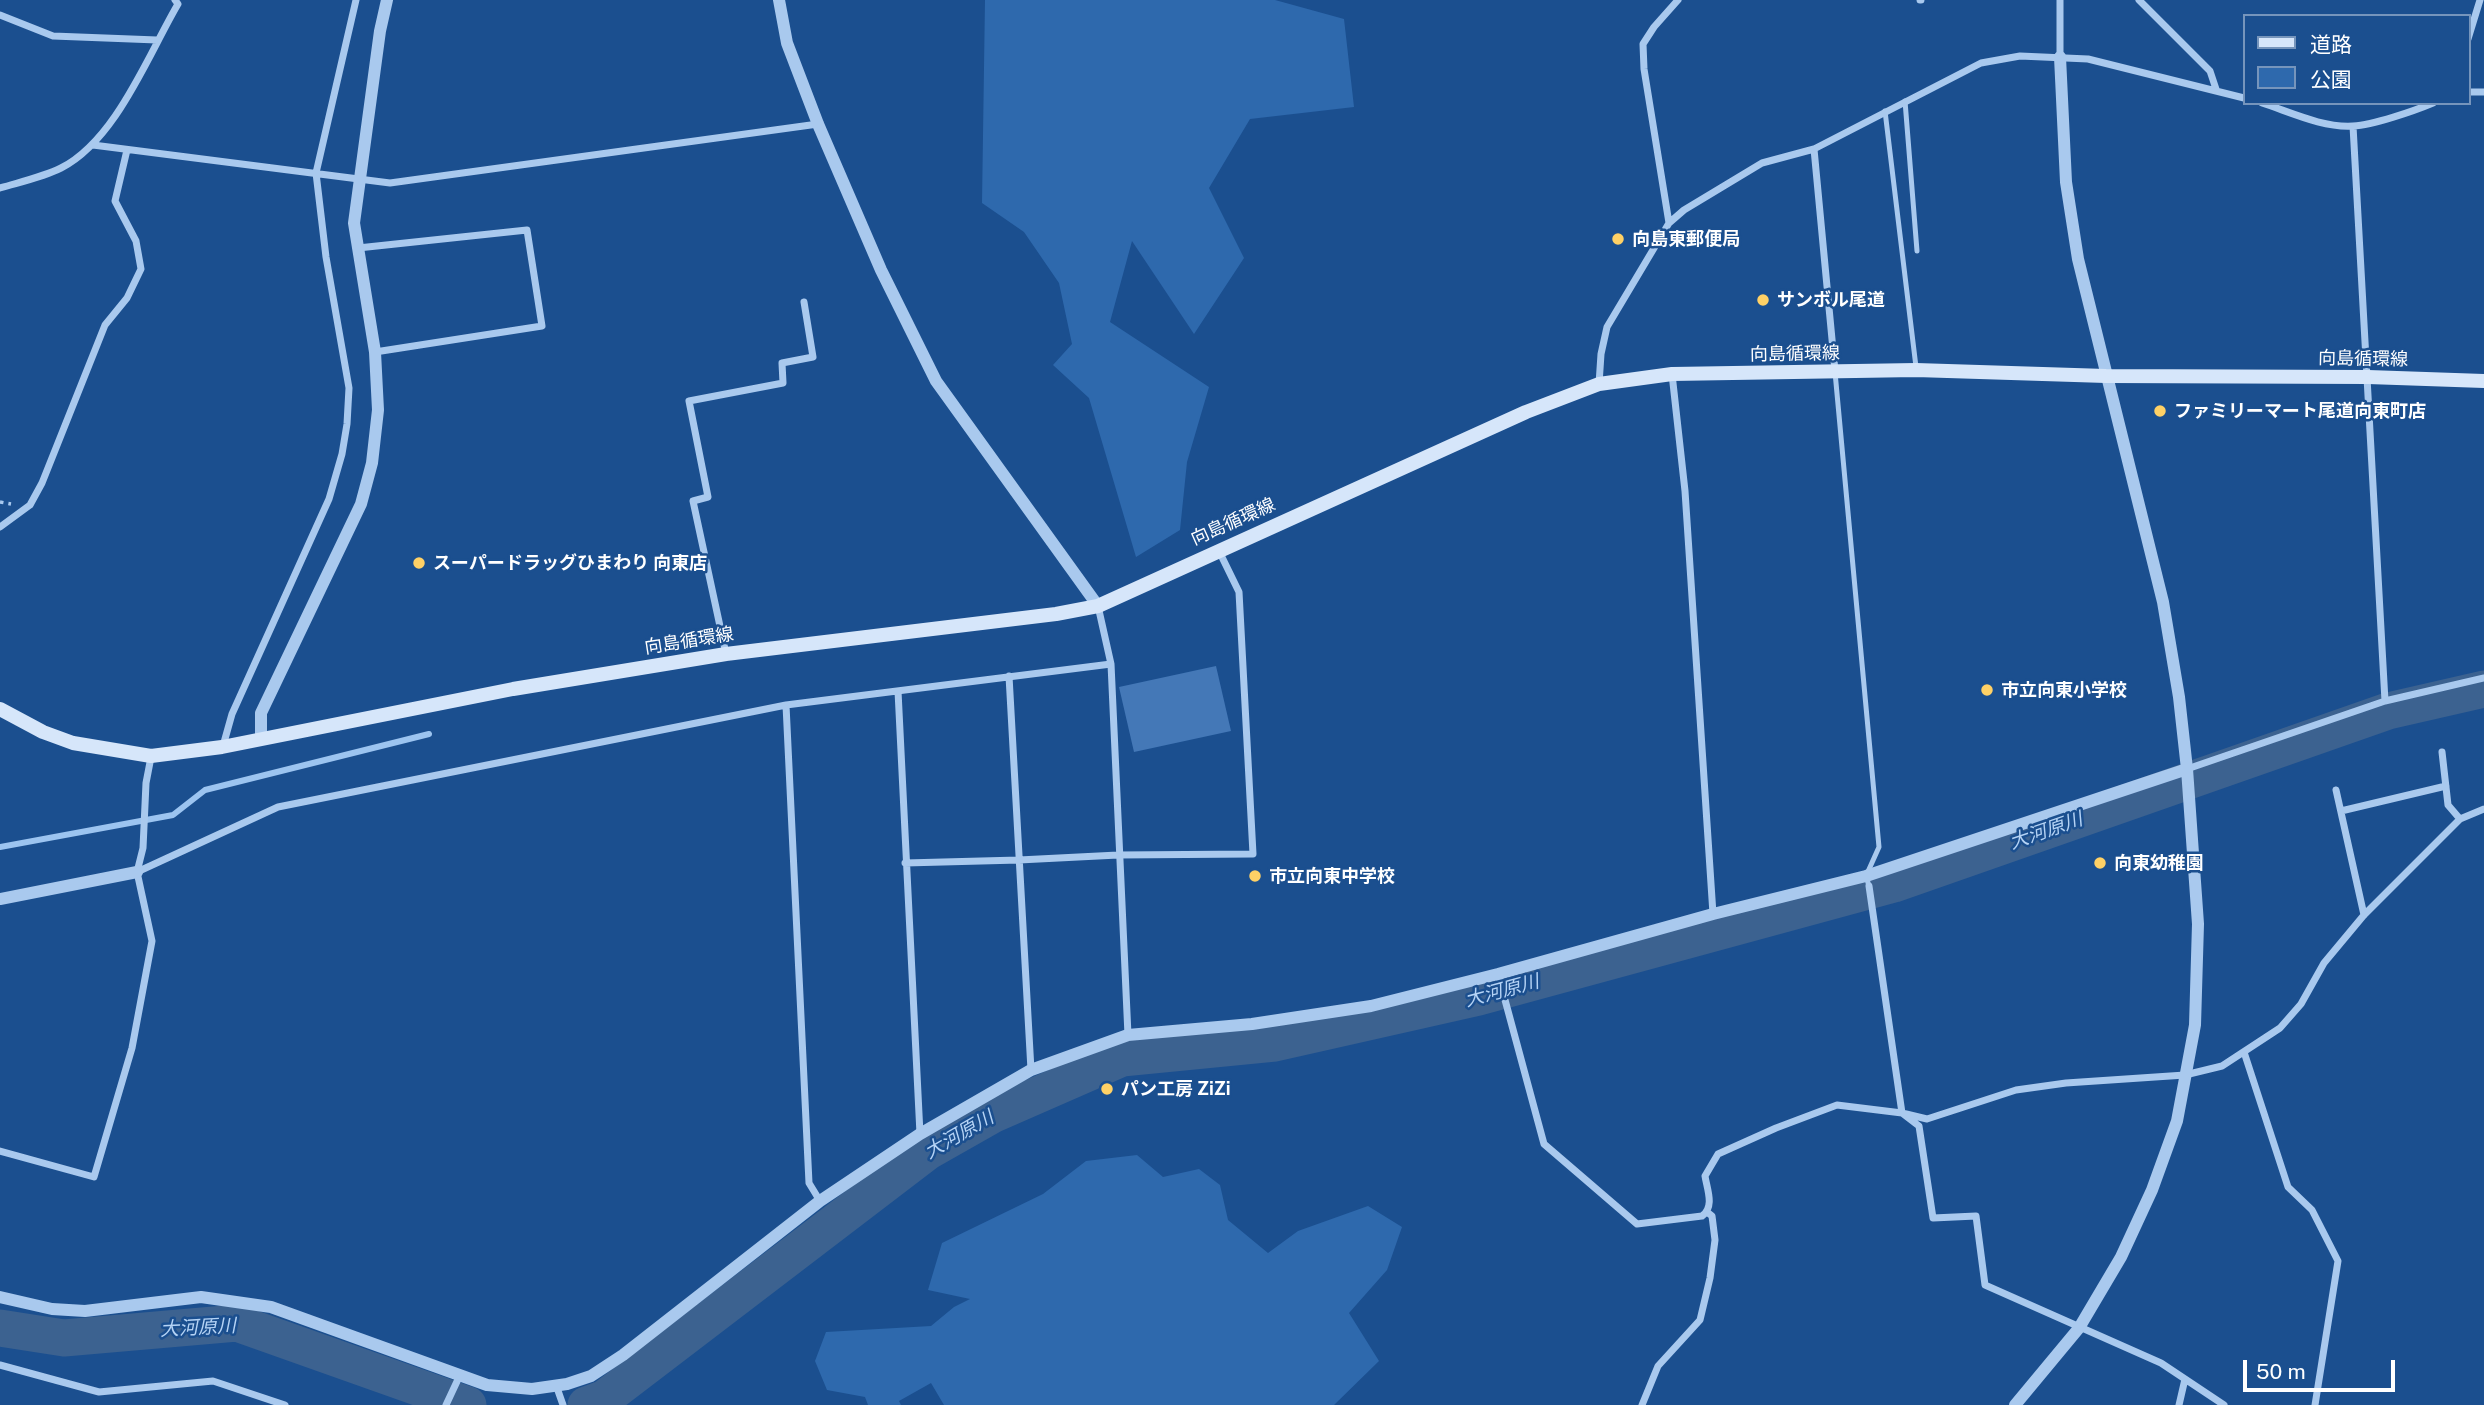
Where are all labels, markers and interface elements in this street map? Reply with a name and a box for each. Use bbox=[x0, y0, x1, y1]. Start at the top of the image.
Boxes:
legend bbox=[2242, 14, 2470, 105]
text: 道路 bbox=[2310, 32, 2352, 57]
text: 公園 bbox=[2310, 67, 2352, 92]
place label: 向島東郵便局 bbox=[1632, 228, 1740, 250]
marker: 向島東郵便局 bbox=[1610, 231, 1626, 247]
place label: サンボル尾道 bbox=[1777, 289, 1885, 311]
marker: サンボル尾道 bbox=[1755, 292, 1771, 308]
street label: 向島循環線 bbox=[1750, 342, 1840, 366]
street label: 向島循環線 bbox=[2318, 347, 2408, 371]
place label: ファミリーマート尾道向東町店 bbox=[2174, 400, 2426, 422]
marker: ファミリーマート尾道向東町店 bbox=[2152, 403, 2168, 419]
street label: 向島循環線 bbox=[1187, 494, 1279, 550]
place label: スーパードラッグひまわり 向東店 bbox=[433, 552, 707, 574]
marker: スーパードラッグひまわり 向東店 bbox=[411, 555, 427, 571]
street label: 向島循環線 bbox=[643, 623, 735, 659]
place label: 市立向東小学校 bbox=[2001, 679, 2127, 701]
marker: 市立向東小学校 bbox=[1979, 682, 1995, 698]
water label: 大河原川 bbox=[2006, 808, 2086, 854]
place label: 向東幼稚園 bbox=[2114, 852, 2204, 874]
marker: 向東幼稚園 bbox=[2092, 855, 2108, 871]
place label: 市立向東中学校 bbox=[1269, 865, 1395, 887]
marker: 市立向東中学校 bbox=[1247, 868, 1263, 884]
water label: 大河原川 bbox=[1462, 970, 1542, 1012]
place label: パン工房 ZiZi bbox=[1121, 1078, 1230, 1100]
marker: パン工房 ZiZi bbox=[1099, 1081, 1115, 1097]
water label: 大河原川 bbox=[920, 1106, 998, 1164]
water label: 大河原川 bbox=[159, 1315, 237, 1341]
scale bar bbox=[2246, 1346, 2398, 1390]
text: 50 m bbox=[2256, 1359, 2306, 1384]

